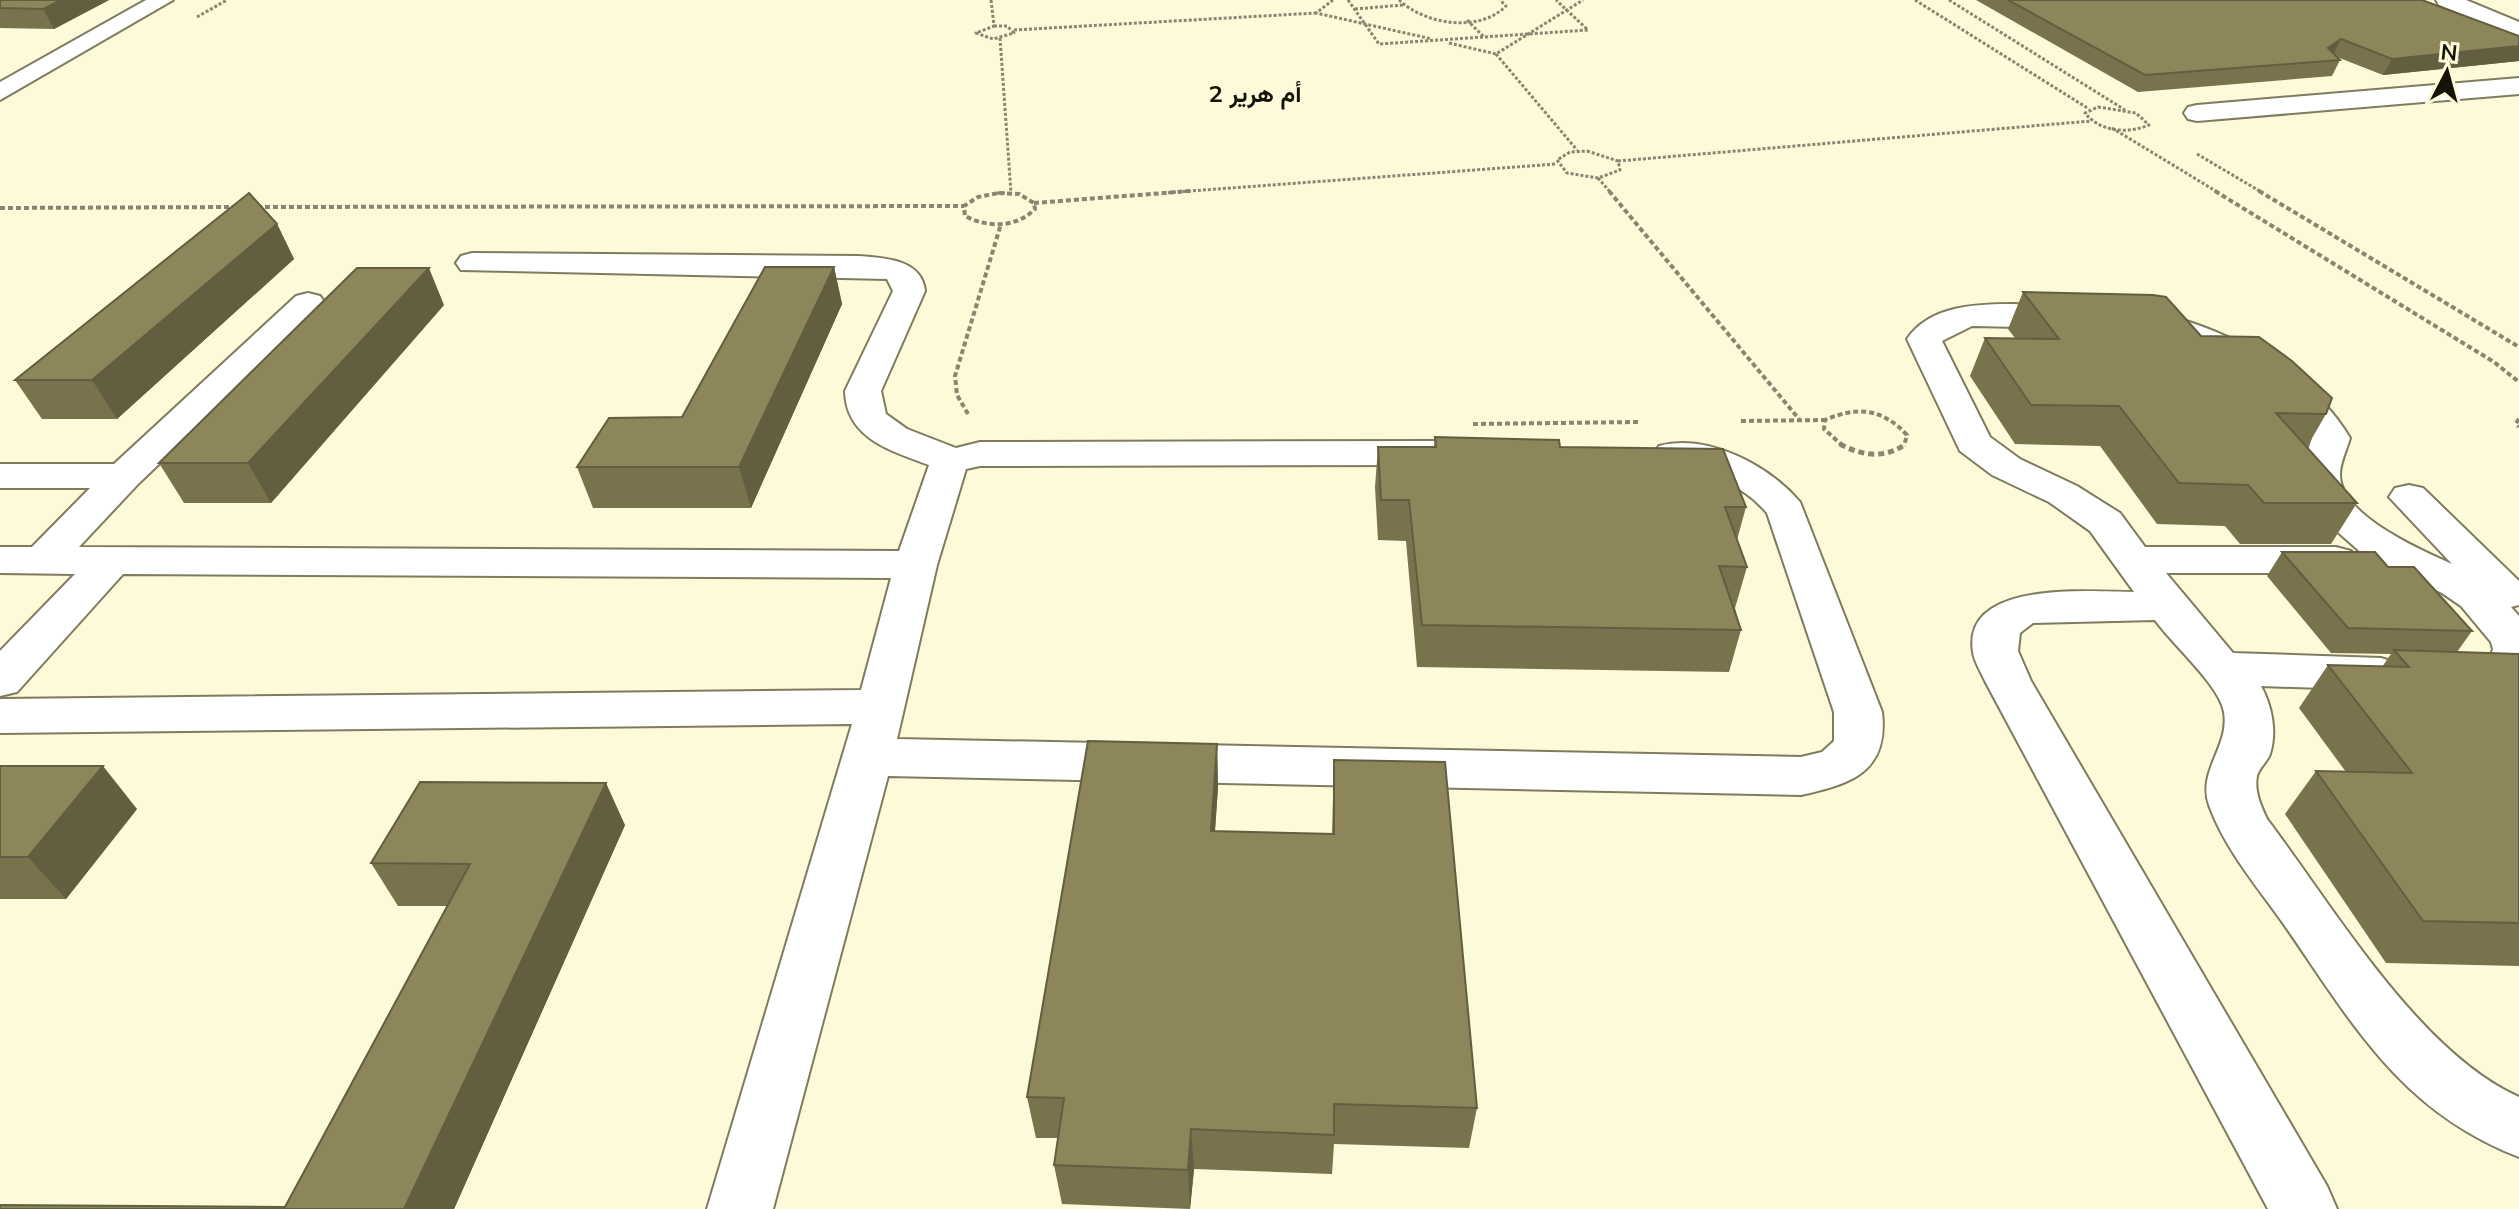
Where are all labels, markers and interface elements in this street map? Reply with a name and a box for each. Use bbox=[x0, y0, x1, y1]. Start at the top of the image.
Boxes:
north arrow bbox=[2407, 32, 2487, 112]
text: N bbox=[2439, 37, 2459, 67]
district label: أم هرير 2 bbox=[1208, 78, 1302, 110]

